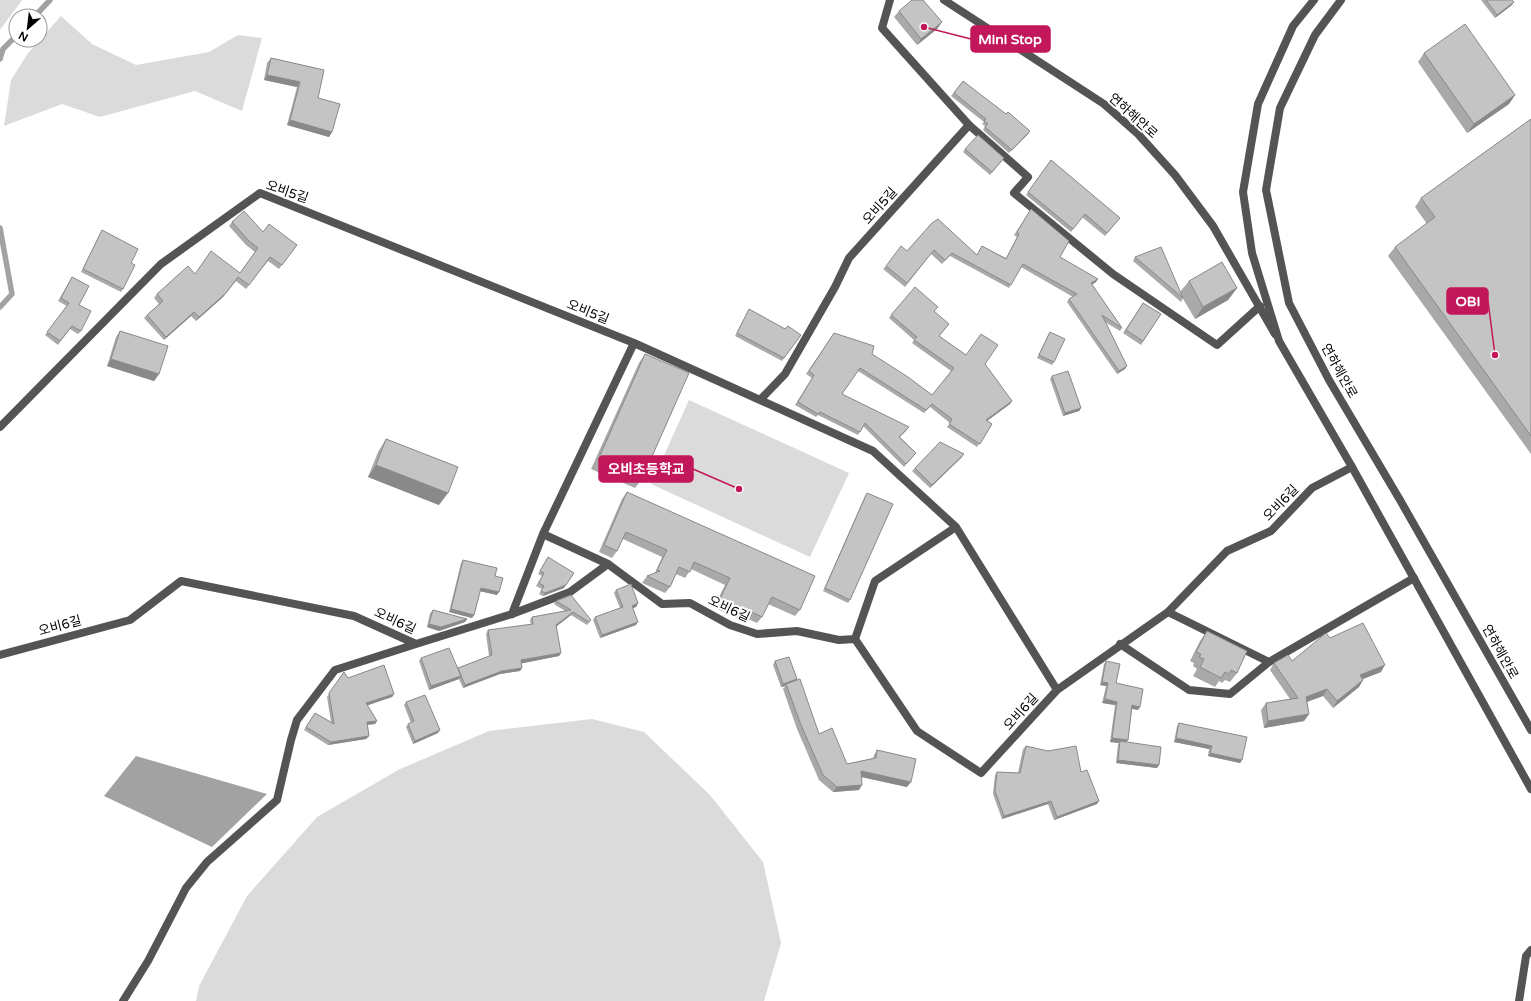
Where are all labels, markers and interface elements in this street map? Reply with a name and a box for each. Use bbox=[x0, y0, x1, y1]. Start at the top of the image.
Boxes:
north arrow bbox=[8, 8, 48, 48]
callout: Mini Stop bbox=[971, 26, 1050, 52]
text: N bbox=[17, 29, 30, 44]
text: Mini Stop bbox=[978, 31, 1042, 48]
street label: 연하해안로 bbox=[1105, 90, 1161, 142]
street label: 오비5길 bbox=[264, 177, 310, 207]
street label: 오비5길 bbox=[859, 184, 901, 228]
callout: OBI bbox=[1447, 288, 1488, 314]
text: OBI bbox=[1455, 293, 1481, 310]
street label: 오비5길 bbox=[565, 296, 611, 328]
street label: 연하해안로 bbox=[1318, 341, 1361, 401]
callout: 오비초등학교 bbox=[599, 456, 693, 482]
text: 오비초등학교 bbox=[607, 461, 685, 478]
street label: 오비6길 bbox=[1260, 482, 1302, 524]
street label: 오비6길 bbox=[706, 592, 752, 626]
street label: 오비6길 bbox=[372, 604, 418, 638]
street label: 오비6길 bbox=[37, 613, 83, 639]
street label: 연하해안로 bbox=[1479, 622, 1522, 682]
street label: 오비6길 bbox=[1000, 690, 1042, 734]

